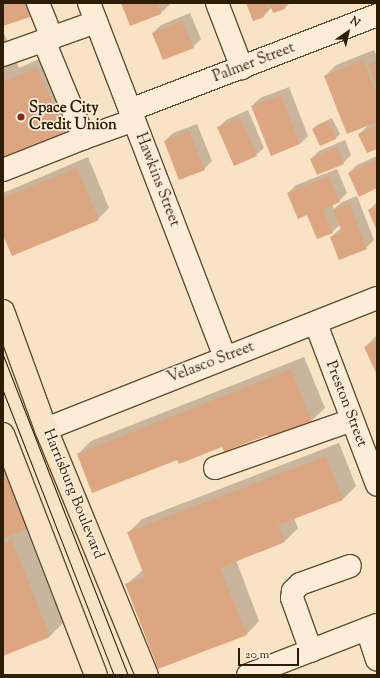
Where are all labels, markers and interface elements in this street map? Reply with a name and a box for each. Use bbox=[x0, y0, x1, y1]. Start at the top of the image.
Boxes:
north arrow bbox=[328, 12, 368, 52]
text: N bbox=[347, 13, 363, 31]
street label: Palmer Street bbox=[211, 39, 297, 87]
place label: Space City Credit Union bbox=[29, 99, 117, 134]
marker: Space City Credit Union bbox=[16, 112, 26, 122]
street label: Hawkins Street bbox=[131, 131, 183, 229]
street label: Velasco Street bbox=[165, 338, 257, 388]
street label: Preston Street bbox=[321, 358, 371, 450]
street label: Harrisburg Boulevard bbox=[39, 426, 107, 562]
scale bar bbox=[240, 640, 301, 666]
text: 20 m bbox=[245, 646, 269, 664]

